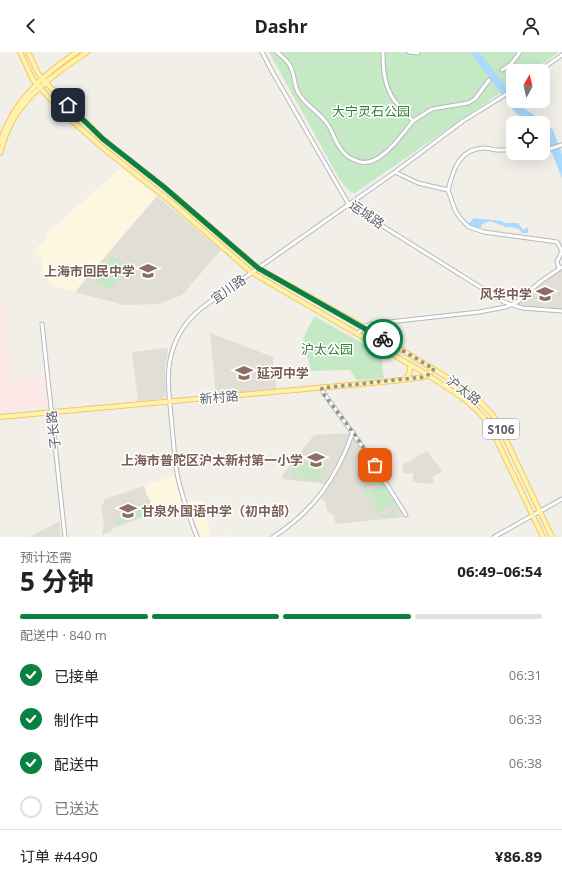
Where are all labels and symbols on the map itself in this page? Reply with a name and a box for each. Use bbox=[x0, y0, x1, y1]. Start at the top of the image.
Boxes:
north arrow bbox=[506, 64, 550, 108]
pin bbox=[51, 88, 85, 122]
park label: 大宁灵石公园 bbox=[332, 102, 410, 120]
street label: 运城路 bbox=[346, 195, 388, 233]
school or university icon: 上海市回民中学 bbox=[138, 261, 158, 281]
place label: 上海市回民中学 bbox=[44, 262, 135, 280]
street label: 宜川路 bbox=[207, 270, 249, 308]
school or university icon: 风华中学 bbox=[535, 284, 555, 304]
place label: 风华中学 bbox=[480, 285, 532, 303]
courier bbox=[363, 319, 403, 359]
park label: 沪太公园 bbox=[301, 340, 353, 358]
school or university icon: 延河中学 bbox=[234, 363, 254, 383]
place label: 延河中学 bbox=[257, 364, 309, 382]
street label: 沪太路 bbox=[443, 371, 485, 409]
street label: 新村路 bbox=[199, 386, 239, 408]
street label: 子长路 bbox=[42, 410, 64, 450]
road number: S106 bbox=[483, 419, 519, 439]
pin bbox=[358, 448, 392, 482]
school or university icon: 上海市普陀区沪太新村第一小学 bbox=[306, 450, 326, 470]
place label: 上海市普陀区沪太新村第一小学 bbox=[121, 451, 303, 469]
school or university icon: 甘泉外国语中学（初中部） bbox=[118, 501, 138, 521]
place label: 甘泉外国语中学（初中部） bbox=[141, 502, 297, 520]

